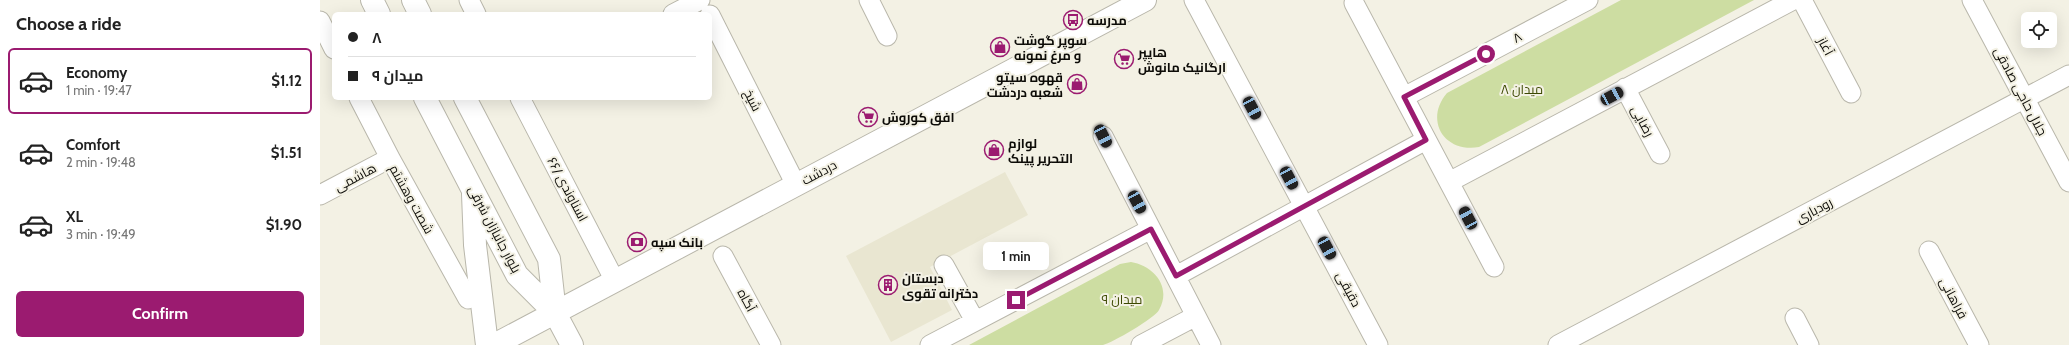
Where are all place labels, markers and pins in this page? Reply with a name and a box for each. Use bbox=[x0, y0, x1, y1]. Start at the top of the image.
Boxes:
bus stop icon: مدرسه bbox=[1062, 9, 1084, 31]
place label: مدرسه bbox=[1087, 12, 1127, 28]
place label: سوپر گوشت و مرغ نمونه bbox=[1014, 32, 1087, 64]
shop icon: سوپر گوشت و مرغ نمونه bbox=[989, 36, 1011, 58]
place label: هایپر ارگانیک مانوش bbox=[1137, 44, 1226, 76]
supermarket icon: هایپر ارگانیک مانوش bbox=[1113, 48, 1135, 70]
place label: قهوه سیتو شعبه دردشت bbox=[987, 69, 1063, 100]
shop icon: قهوه سیتو شعبه دردشت bbox=[1066, 73, 1088, 95]
supermarket icon: افق کوروش bbox=[857, 106, 879, 128]
place label: افق کوروش bbox=[882, 109, 955, 126]
place label: لوازم التحریر پینک bbox=[1008, 135, 1073, 168]
shop icon: لوازم التحریر پینک bbox=[983, 139, 1005, 161]
bank icon: بانک سپه bbox=[626, 231, 648, 253]
place label: بانک سپه bbox=[651, 234, 703, 252]
place label: دبستان دخترانه تقوی bbox=[902, 270, 978, 302]
building icon: دبستان دخترانه تقوی bbox=[877, 274, 899, 296]

